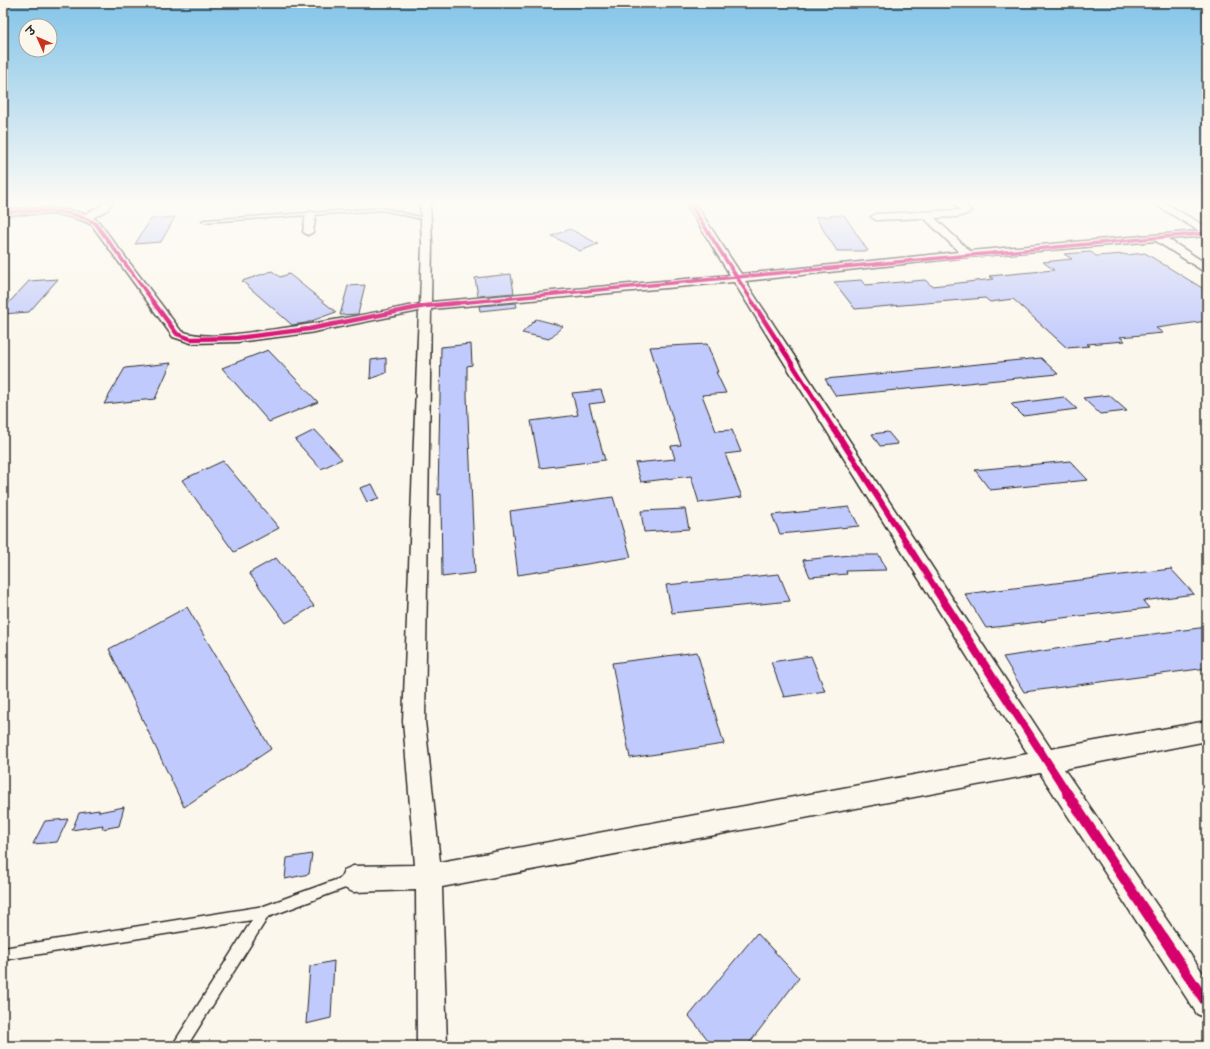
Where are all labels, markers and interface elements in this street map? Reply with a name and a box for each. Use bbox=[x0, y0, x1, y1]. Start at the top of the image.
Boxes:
north arrow bbox=[18, 18, 58, 58]
text: उ bbox=[22, 21, 40, 39]

